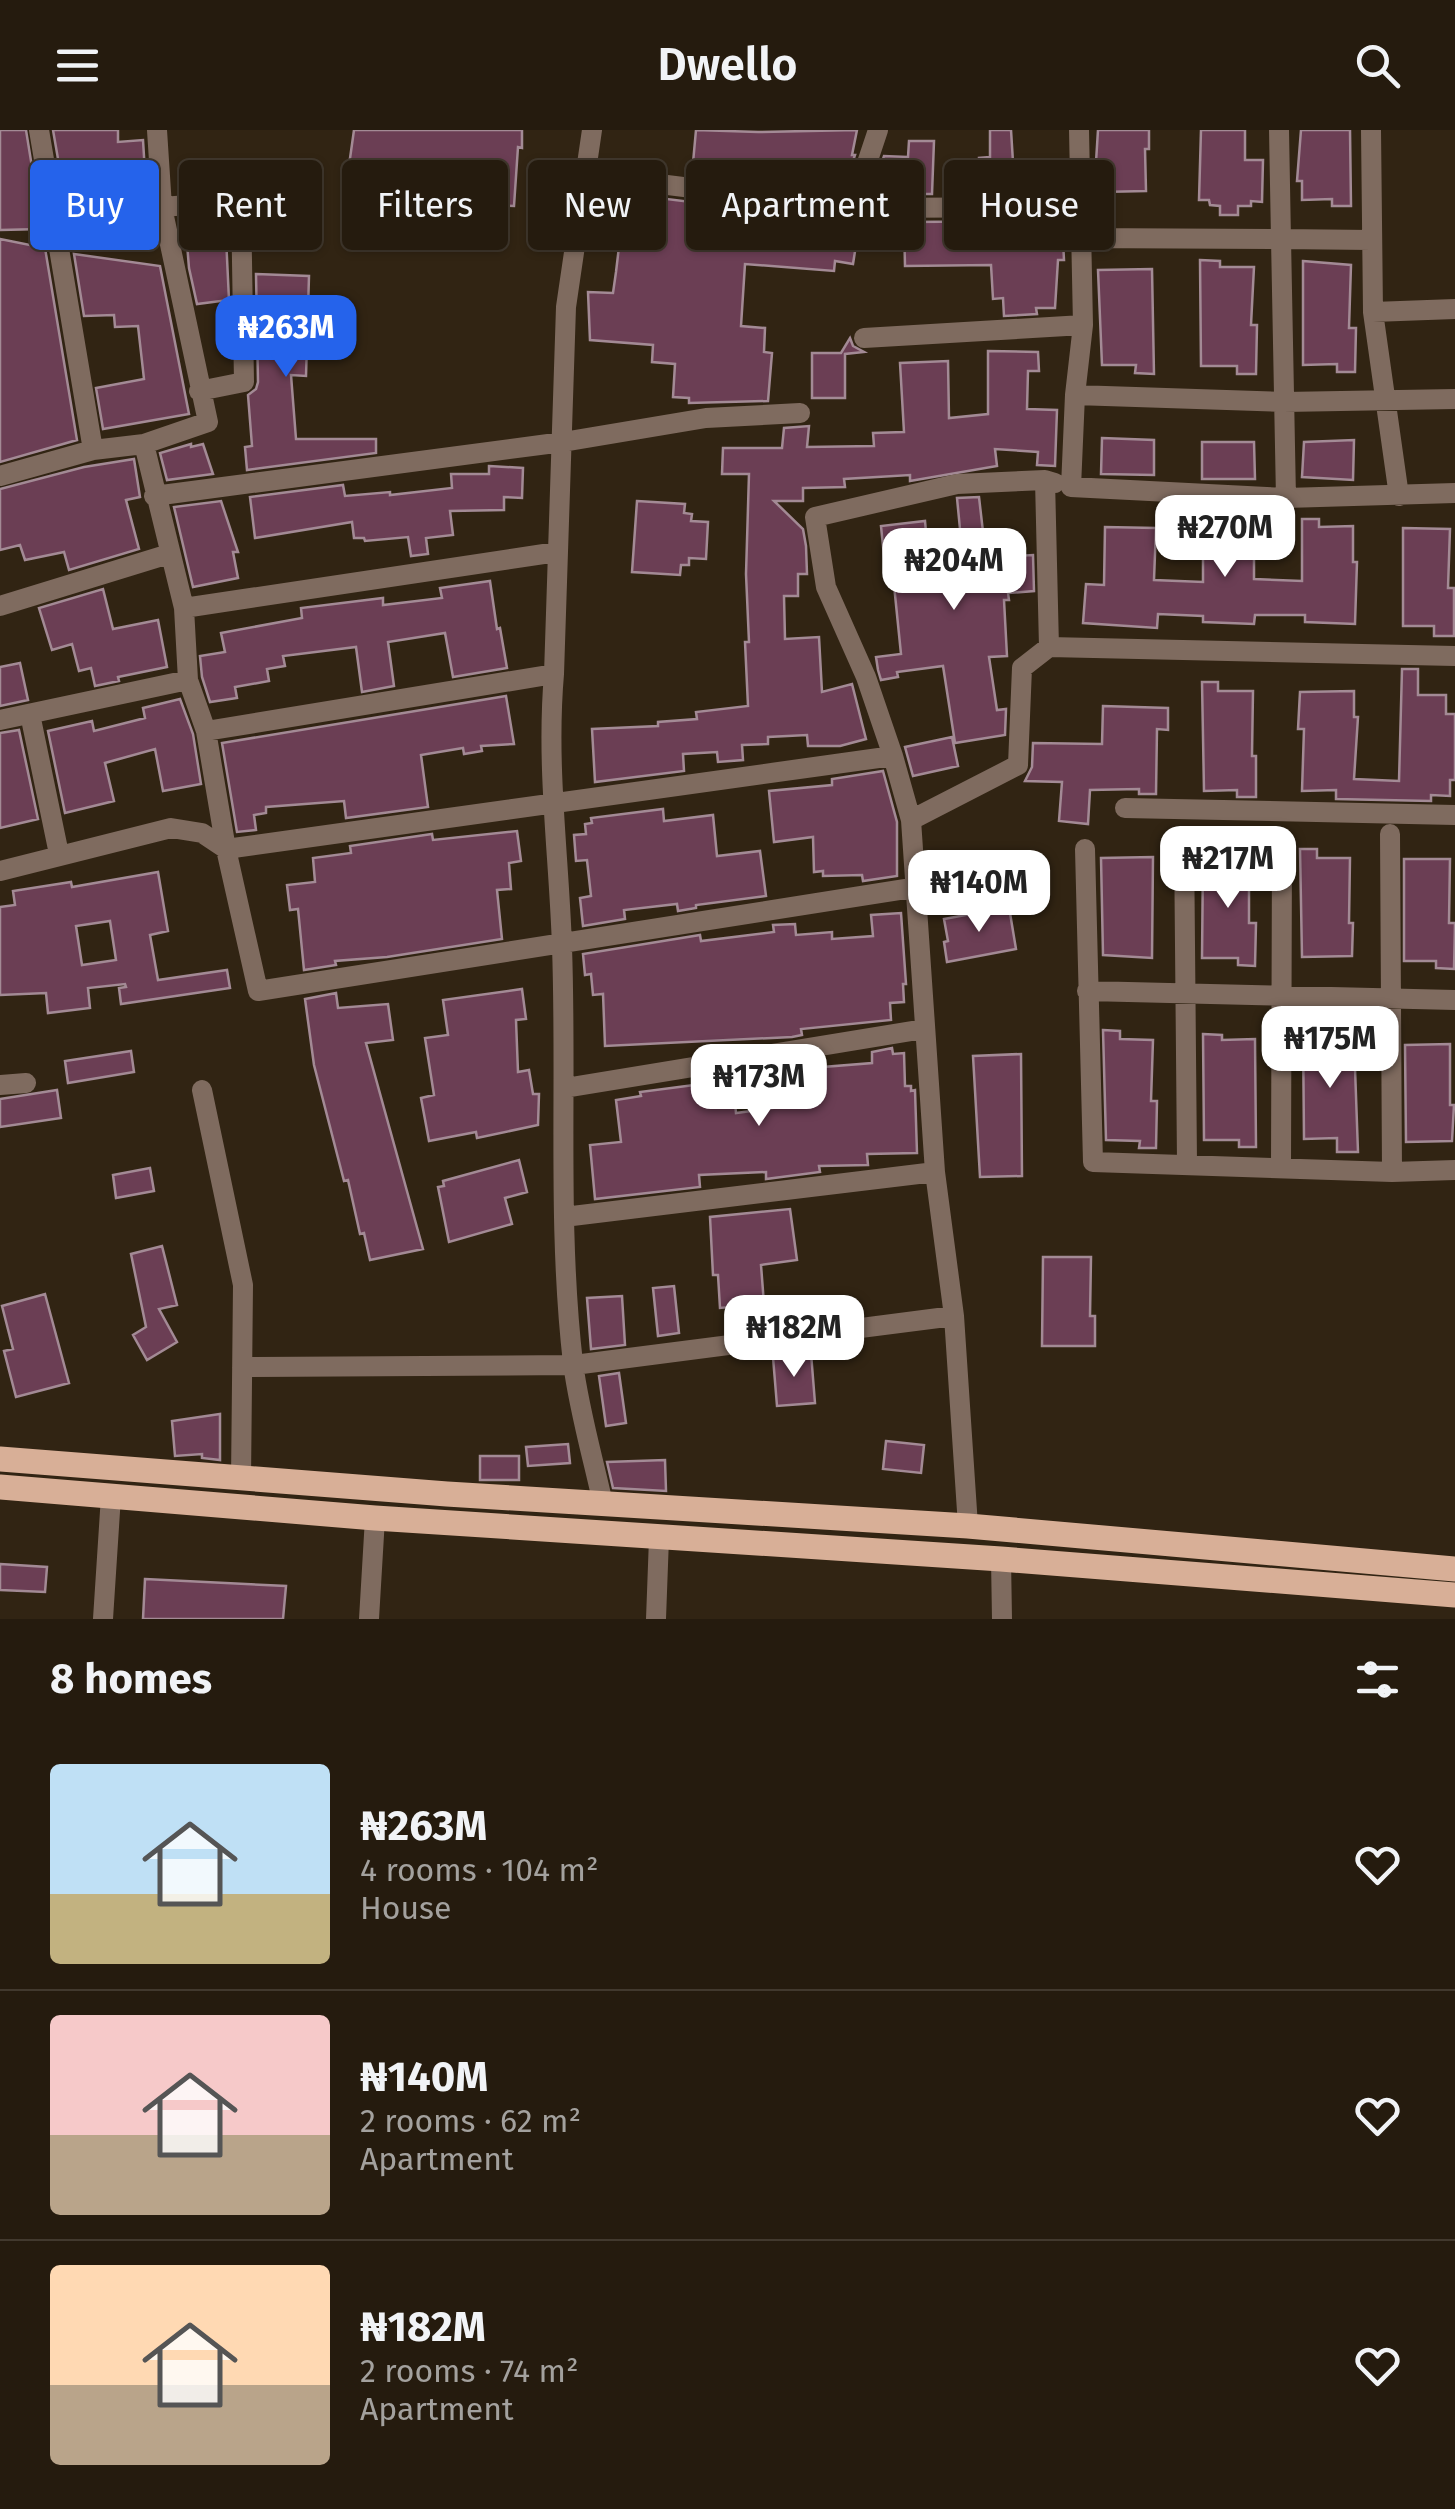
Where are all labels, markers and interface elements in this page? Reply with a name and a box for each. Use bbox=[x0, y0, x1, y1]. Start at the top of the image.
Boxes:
icon: menu bbox=[50, 38, 105, 93]
text: Dwello bbox=[657, 38, 798, 92]
icon: search bbox=[1350, 38, 1405, 93]
chip: Buy bbox=[30, 160, 159, 250]
chip: Rent bbox=[179, 160, 322, 250]
chip: Filters bbox=[342, 160, 508, 250]
chip: New bbox=[528, 160, 666, 250]
chip: Apartment bbox=[686, 160, 924, 250]
chip: House bbox=[944, 160, 1114, 250]
pin: ₦263M bbox=[216, 295, 356, 380]
text: ₦263M bbox=[237, 308, 335, 346]
pin: ₦270M bbox=[1155, 495, 1295, 580]
text: ₦270M bbox=[1177, 508, 1273, 546]
pin: ₦204M bbox=[884, 528, 1024, 613]
text: ₦204M bbox=[904, 541, 1004, 579]
pin: ₦217M bbox=[1158, 826, 1298, 911]
text: ₦217M bbox=[1182, 839, 1274, 877]
pin: ₦140M bbox=[909, 850, 1049, 935]
text: ₦140M bbox=[930, 863, 1028, 901]
pin: ₦175M bbox=[1260, 1006, 1400, 1091]
text: ₦175M bbox=[1284, 1019, 1376, 1057]
pin: ₦173M bbox=[689, 1044, 829, 1129]
text: ₦173M bbox=[713, 1057, 805, 1095]
pin: ₦182M bbox=[724, 1295, 864, 1380]
text: ₦182M bbox=[746, 1308, 842, 1346]
icon: filters bbox=[1350, 1652, 1405, 1707]
text: 8 homes bbox=[50, 1654, 212, 1704]
text: ₦263M bbox=[360, 1801, 487, 1851]
icon: home bbox=[130, 1804, 250, 1924]
icon: heart bbox=[1350, 1837, 1405, 1892]
text: 4 rooms · 104 m² bbox=[360, 1851, 599, 1889]
text: House bbox=[360, 1889, 451, 1927]
text: ₦140M bbox=[360, 2052, 488, 2102]
icon: home bbox=[130, 2055, 250, 2175]
icon: heart bbox=[1350, 2088, 1405, 2143]
text: 2 rooms · 62 m² bbox=[360, 2102, 581, 2140]
text: Apartment bbox=[360, 2140, 514, 2178]
text: ₦182M bbox=[360, 2302, 486, 2352]
icon: home bbox=[130, 2305, 250, 2425]
icon: heart bbox=[1350, 2338, 1405, 2393]
text: 2 rooms · 74 m² bbox=[360, 2352, 579, 2390]
text: Apartment bbox=[360, 2390, 514, 2428]

